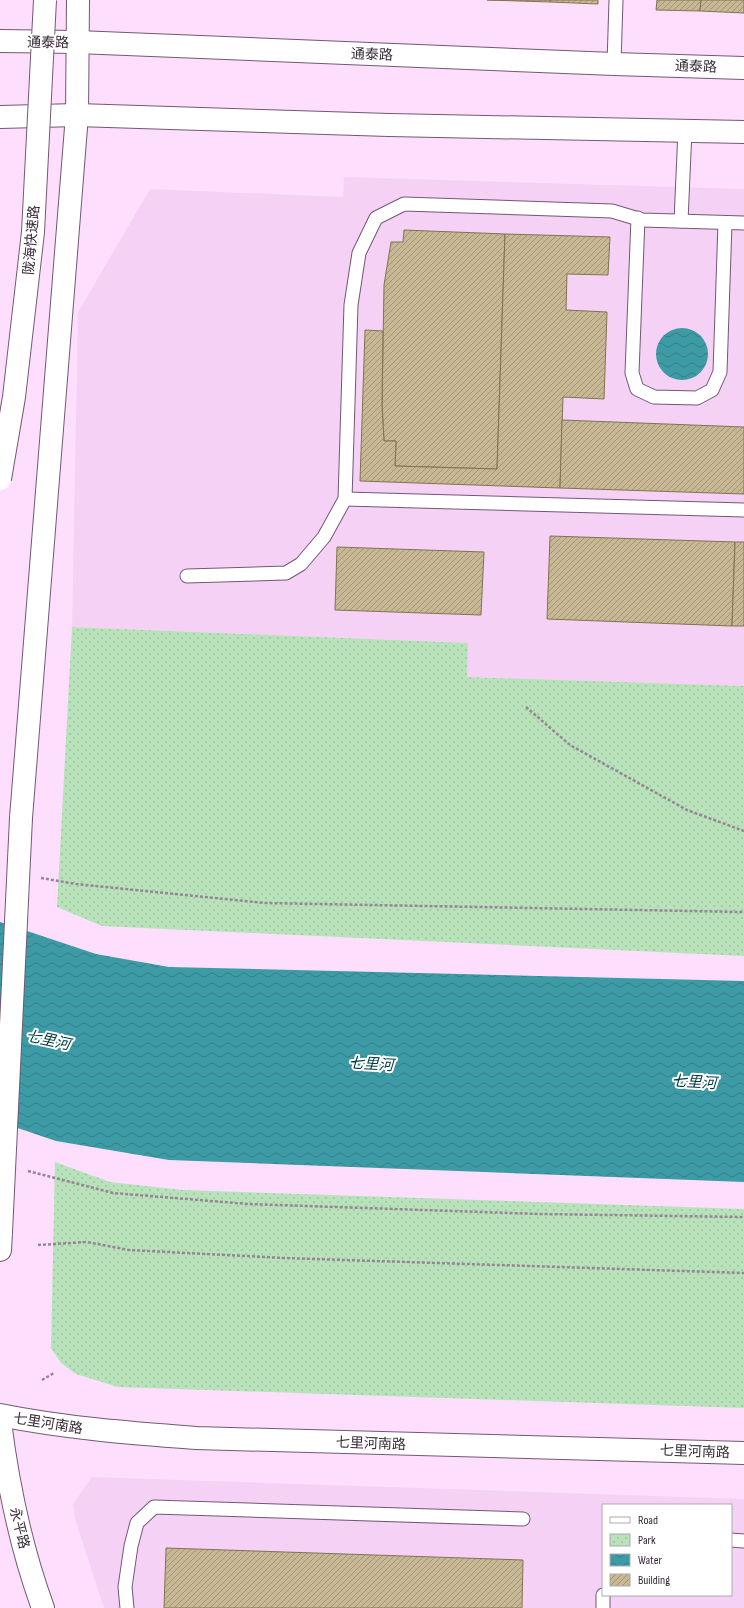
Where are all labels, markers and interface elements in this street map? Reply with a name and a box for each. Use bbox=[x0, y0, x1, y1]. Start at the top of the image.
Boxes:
street label: 通泰路 bbox=[27, 34, 69, 51]
street label: 通泰路 bbox=[351, 45, 393, 64]
street label: 通泰路 bbox=[675, 57, 717, 76]
street label: 陇海快速路 bbox=[20, 204, 43, 276]
water label: 七里河 bbox=[24, 1027, 75, 1055]
water label: 七里河 bbox=[348, 1054, 397, 1075]
water label: 七里河 bbox=[671, 1072, 720, 1093]
street label: 七里河南路 bbox=[12, 1410, 84, 1437]
street label: 七里河南路 bbox=[336, 1434, 406, 1453]
street label: 七里河南路 bbox=[660, 1442, 730, 1461]
legend bbox=[602, 1504, 732, 1596]
street label: 永平路 bbox=[6, 1506, 33, 1551]
text: Road bbox=[638, 1513, 658, 1528]
text: Park bbox=[638, 1533, 656, 1548]
text: Water bbox=[638, 1553, 662, 1568]
text: Building bbox=[638, 1573, 670, 1588]

